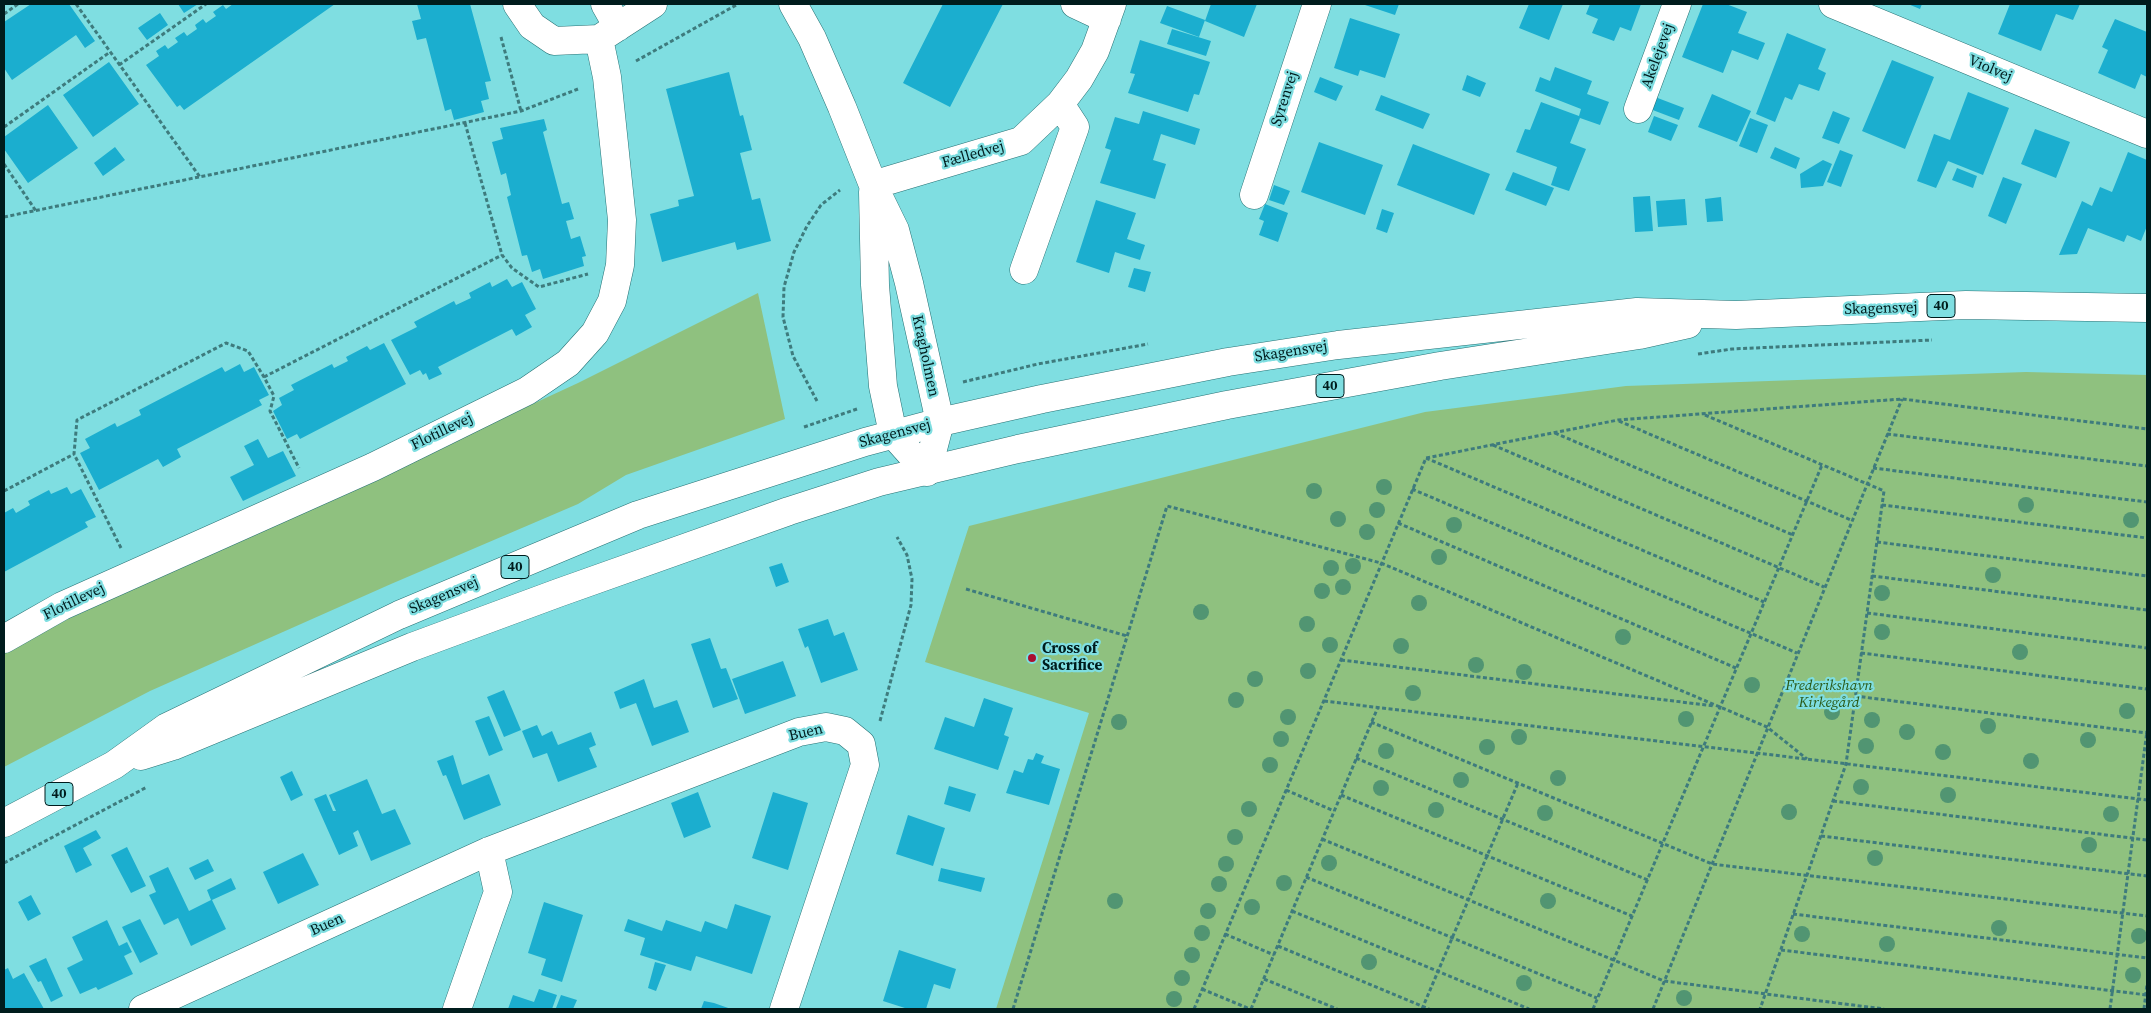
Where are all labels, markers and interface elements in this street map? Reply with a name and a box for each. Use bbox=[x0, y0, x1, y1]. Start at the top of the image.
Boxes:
street label: Akelejevej bbox=[1638, 21, 1678, 91]
street label: Violvej bbox=[1965, 52, 2015, 86]
street label: Syrenvej bbox=[1268, 69, 1302, 129]
street label: Fælledvej bbox=[940, 138, 1006, 172]
road number: 40 bbox=[1927, 294, 1955, 318]
street label: Skagensvej bbox=[1844, 299, 1918, 319]
street label: Kragholmen bbox=[908, 313, 942, 399]
street label: Skagensvej bbox=[1253, 337, 1329, 367]
road number: 40 bbox=[1316, 374, 1344, 398]
street label: Flotillevej bbox=[408, 409, 476, 455]
street label: Skagensvej bbox=[857, 416, 933, 452]
road number: 40 bbox=[501, 556, 529, 578]
street label: Skagensvej bbox=[407, 573, 481, 619]
street label: Flotillevej bbox=[40, 579, 108, 625]
place label: Cross of Sacrifice bbox=[1042, 640, 1102, 675]
marker: Cross of Sacrifice bbox=[1026, 652, 1038, 664]
park label: Frederikshavn Kirkegård bbox=[1785, 677, 1873, 712]
street label: Buen bbox=[787, 720, 825, 746]
road number: 40 bbox=[45, 782, 73, 806]
street label: Buen bbox=[308, 910, 346, 940]

